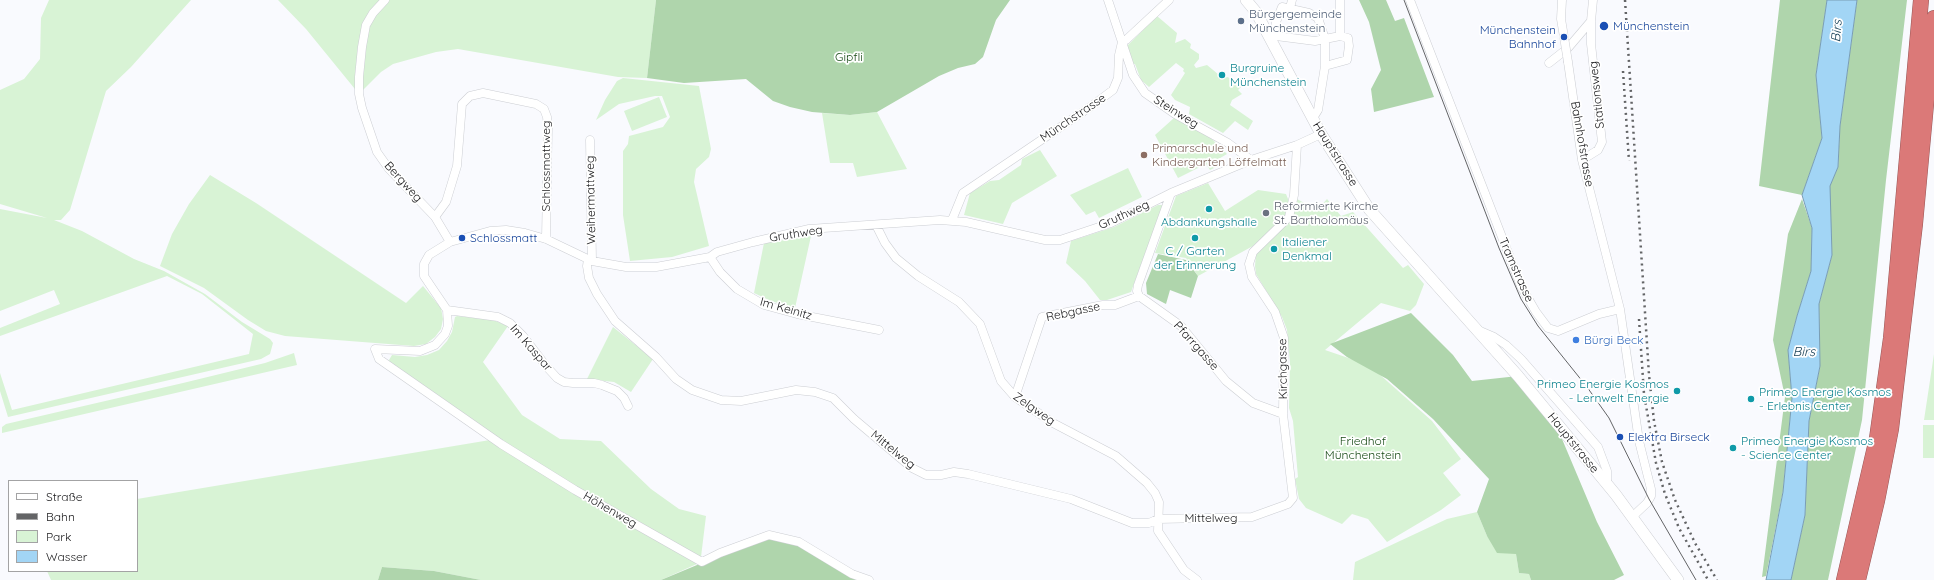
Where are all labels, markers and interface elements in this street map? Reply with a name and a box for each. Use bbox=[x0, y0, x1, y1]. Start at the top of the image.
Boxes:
place label: Bürgergemeinde Münchenstein bbox=[1249, 7, 1342, 35]
marker: Bürgergemeinde Münchenstein bbox=[1236, 16, 1246, 26]
place label: Münchenstein bbox=[1613, 19, 1689, 33]
water label: Birs bbox=[1828, 19, 1846, 43]
marker: Münchenstein bbox=[1598, 20, 1610, 32]
place label: Münchenstein Bahnhof bbox=[1480, 23, 1556, 51]
marker: Münchenstein Bahnhof bbox=[1559, 32, 1569, 42]
park label: Gipfli bbox=[835, 50, 863, 64]
place label: Burgruine Münchenstein bbox=[1230, 61, 1306, 89]
street label: Stationsweg bbox=[1586, 61, 1608, 129]
marker: Burgruine Münchenstein bbox=[1217, 70, 1227, 80]
street label: Münchstrasse bbox=[1037, 91, 1109, 145]
street label: Steinweg bbox=[1151, 93, 1201, 131]
street label: Bahnhofstrasse bbox=[1567, 100, 1597, 188]
street label: Hauptstrasse bbox=[1309, 119, 1361, 189]
street label: Schlossmattweg bbox=[539, 121, 553, 211]
place label: Primarschule und Kindergarten Löffelmatt bbox=[1152, 141, 1287, 169]
marker: Primarschule und Kindergarten Löffelmatt bbox=[1139, 150, 1149, 160]
street label: Weihermattweg bbox=[583, 155, 599, 245]
street label: Bergweg bbox=[381, 159, 425, 205]
street label: Gruthweg bbox=[1096, 197, 1152, 233]
place label: Reformierte Kirche St. Bartholomäus bbox=[1274, 199, 1378, 227]
marker: Abdankungshalle bbox=[1204, 204, 1214, 214]
marker: Reformierte Kirche St. Bartholomäus bbox=[1261, 208, 1271, 218]
place label: Abdankungshalle bbox=[1161, 215, 1257, 229]
street label: Gruthweg bbox=[768, 223, 824, 245]
place label: Schlossmatt bbox=[470, 231, 537, 245]
marker: Schlossmatt bbox=[457, 233, 467, 243]
marker: C / Garten der Erinnerung bbox=[1190, 233, 1200, 243]
place label: Italiener Denkmal bbox=[1282, 235, 1332, 263]
street label: Tramstrasse bbox=[1495, 236, 1537, 304]
place label: C / Garten der Erinnerung bbox=[1154, 244, 1236, 272]
marker: Italiener Denkmal bbox=[1269, 244, 1279, 254]
street label: Im Keinitz bbox=[758, 295, 814, 323]
street label: Rebgasse bbox=[1045, 299, 1101, 325]
street label: Pfarrgasse bbox=[1170, 319, 1222, 373]
street label: Im Kaspar bbox=[507, 322, 555, 374]
place label: Bürgi Beck bbox=[1584, 333, 1644, 347]
marker: Bürgi Beck bbox=[1571, 335, 1581, 345]
street label: Kirchgasse bbox=[1275, 338, 1291, 400]
water label: Birs bbox=[1793, 344, 1815, 360]
place label: Primeo Energie Kosmos - Lernwelt Energie bbox=[1537, 377, 1669, 405]
place label: Primeo Energie Kosmos - Erlebnis Center bbox=[1759, 385, 1891, 413]
marker: Primeo Energie Kosmos - Lernwelt Energie bbox=[1672, 386, 1682, 396]
street label: Zelgweg bbox=[1010, 389, 1058, 429]
marker: Primeo Energie Kosmos - Erlebnis Center bbox=[1746, 394, 1756, 404]
street label: Hauptstrasse bbox=[1544, 410, 1602, 476]
street label: Mittelweg bbox=[868, 428, 918, 472]
place label: Elektra Birseck bbox=[1628, 430, 1710, 444]
marker: Elektra Birseck bbox=[1615, 432, 1625, 442]
park label: Friedhof Münchenstein bbox=[1325, 434, 1401, 462]
place label: Primeo Energie Kosmos - Science Center bbox=[1741, 434, 1873, 462]
marker: Primeo Energie Kosmos - Science Center bbox=[1728, 443, 1738, 453]
legend bbox=[8, 480, 138, 572]
text: Straße bbox=[46, 489, 83, 504]
street label: Höhenweg bbox=[581, 489, 639, 531]
text: Bahn bbox=[46, 509, 75, 524]
street label: Mittelweg bbox=[1184, 511, 1238, 525]
text: Park bbox=[46, 529, 71, 544]
text: Wasser bbox=[46, 549, 87, 564]

